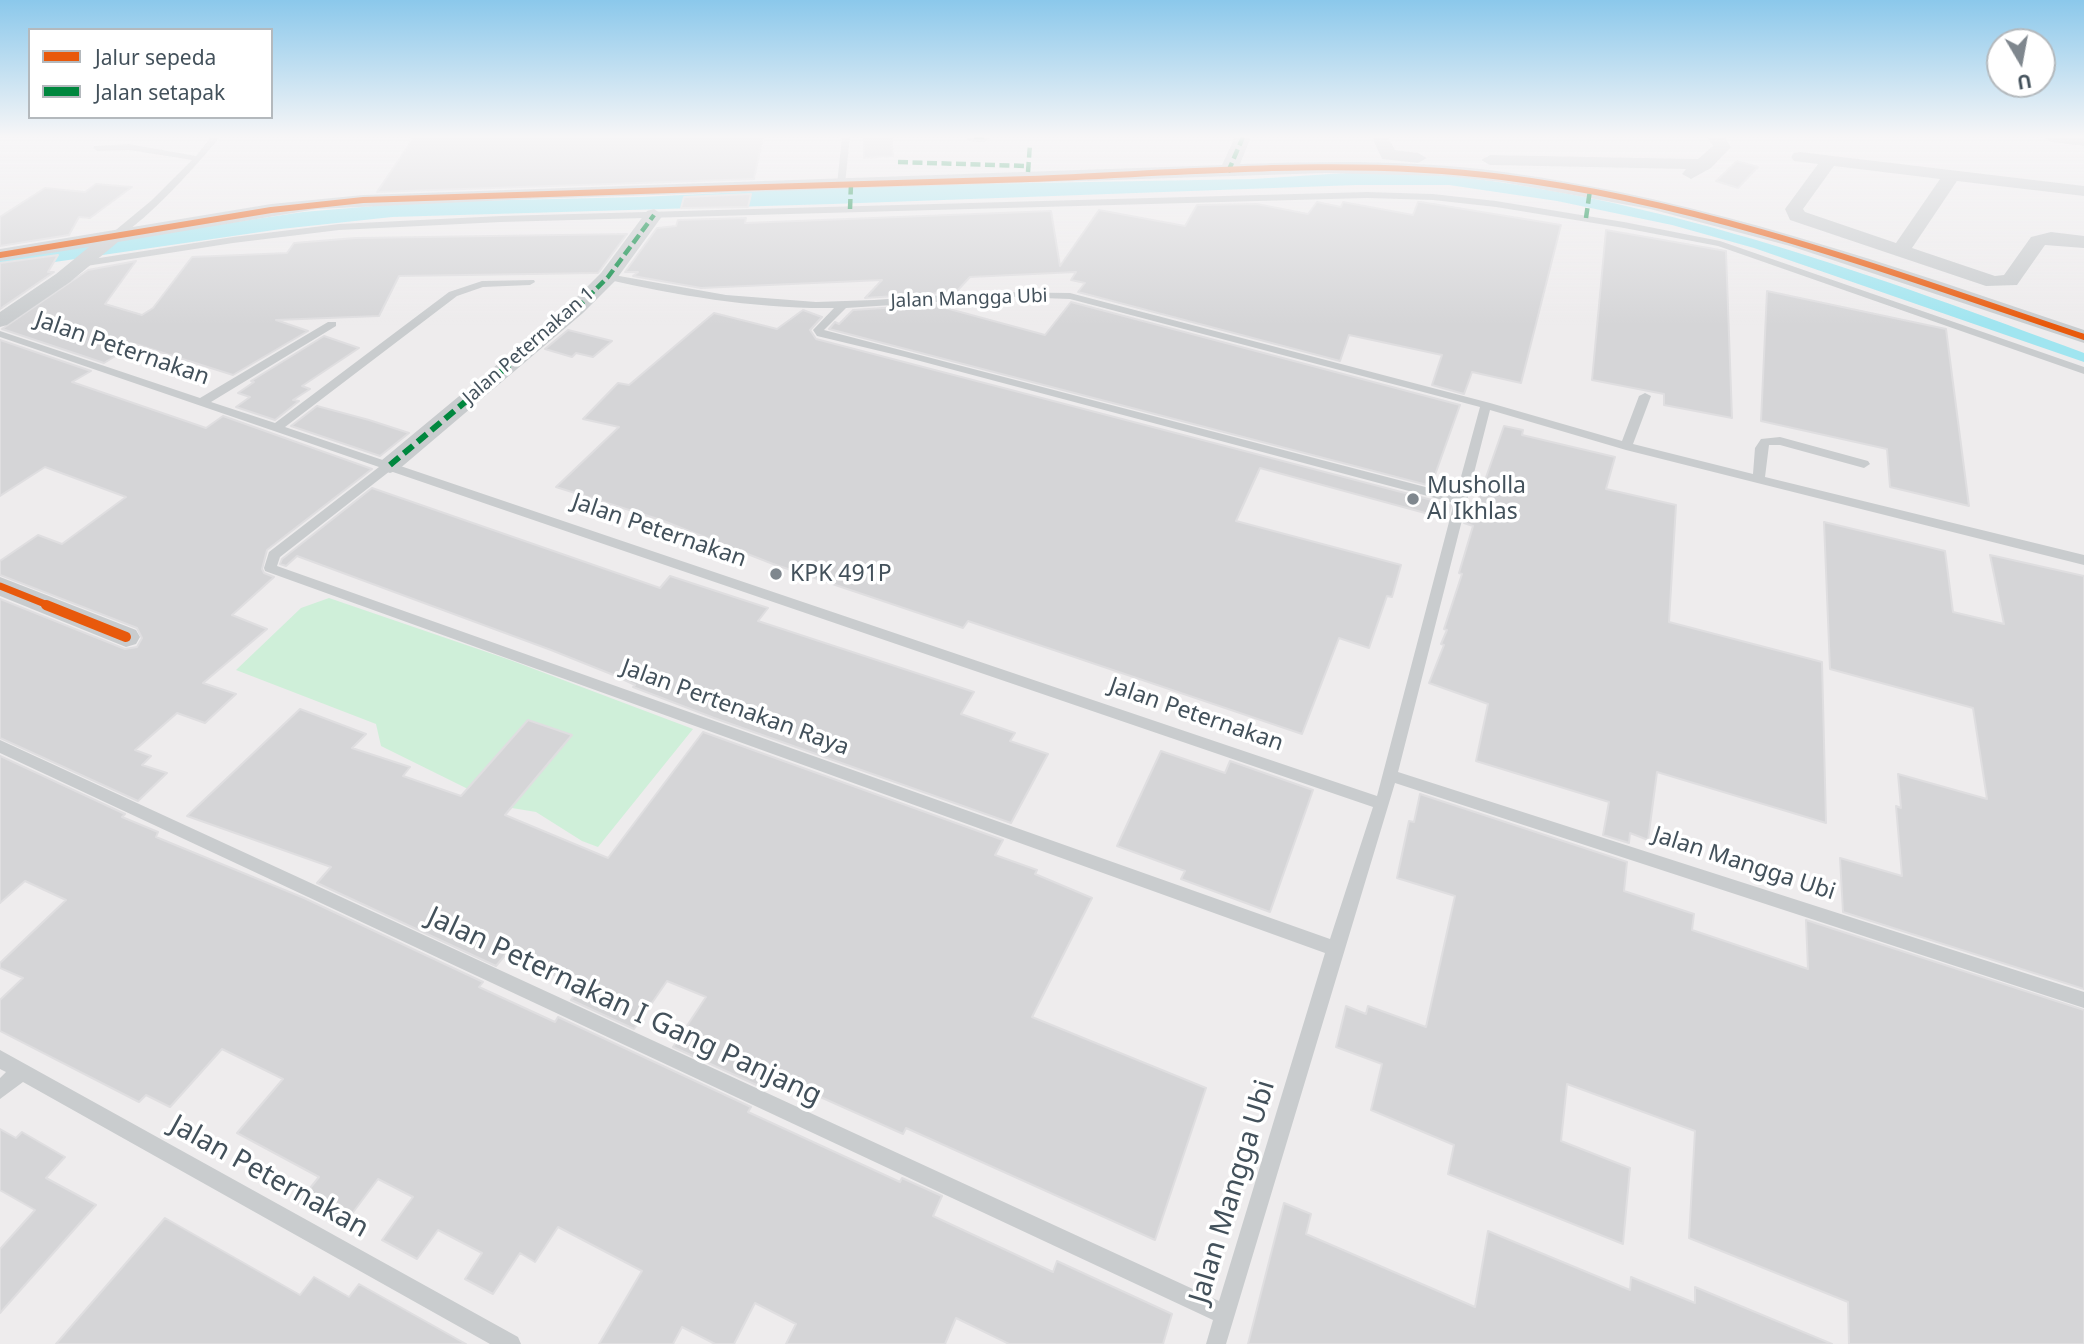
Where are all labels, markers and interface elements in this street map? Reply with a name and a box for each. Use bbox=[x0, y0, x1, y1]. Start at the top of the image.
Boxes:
legend bbox=[28, 28, 273, 119]
north arrow bbox=[1986, 28, 2056, 98]
text: Jalur sepeda bbox=[95, 43, 216, 71]
text: U bbox=[2015, 68, 2034, 96]
text: Jalan setapak bbox=[95, 78, 225, 106]
street label: Jalan Peternakan 1 bbox=[459, 283, 599, 409]
street label: Jalan Mangga Ubi bbox=[890, 285, 1048, 313]
street label: Jalan Peternakan bbox=[31, 306, 213, 392]
place label: Musholla Al Ikhlas bbox=[1427, 472, 1526, 526]
street label: Jalan Peternakan bbox=[568, 488, 750, 574]
marker: Musholla Al Ikhlas bbox=[1405, 491, 1421, 507]
place label: KPK 491P bbox=[790, 560, 892, 588]
marker: KPK 491P bbox=[768, 566, 784, 582]
street label: Jalan Pertenakan Raya bbox=[617, 654, 853, 762]
street label: Jalan Peternakan bbox=[1105, 672, 1287, 758]
street label: Jalan Mangga Ubi bbox=[1649, 821, 1839, 907]
street label: Jalan Peternakan I Gang Panjang bbox=[421, 901, 827, 1113]
street label: Jalan Mangga Ubi bbox=[1183, 1076, 1283, 1308]
street label: Jalan Peternakan bbox=[164, 1108, 374, 1246]

